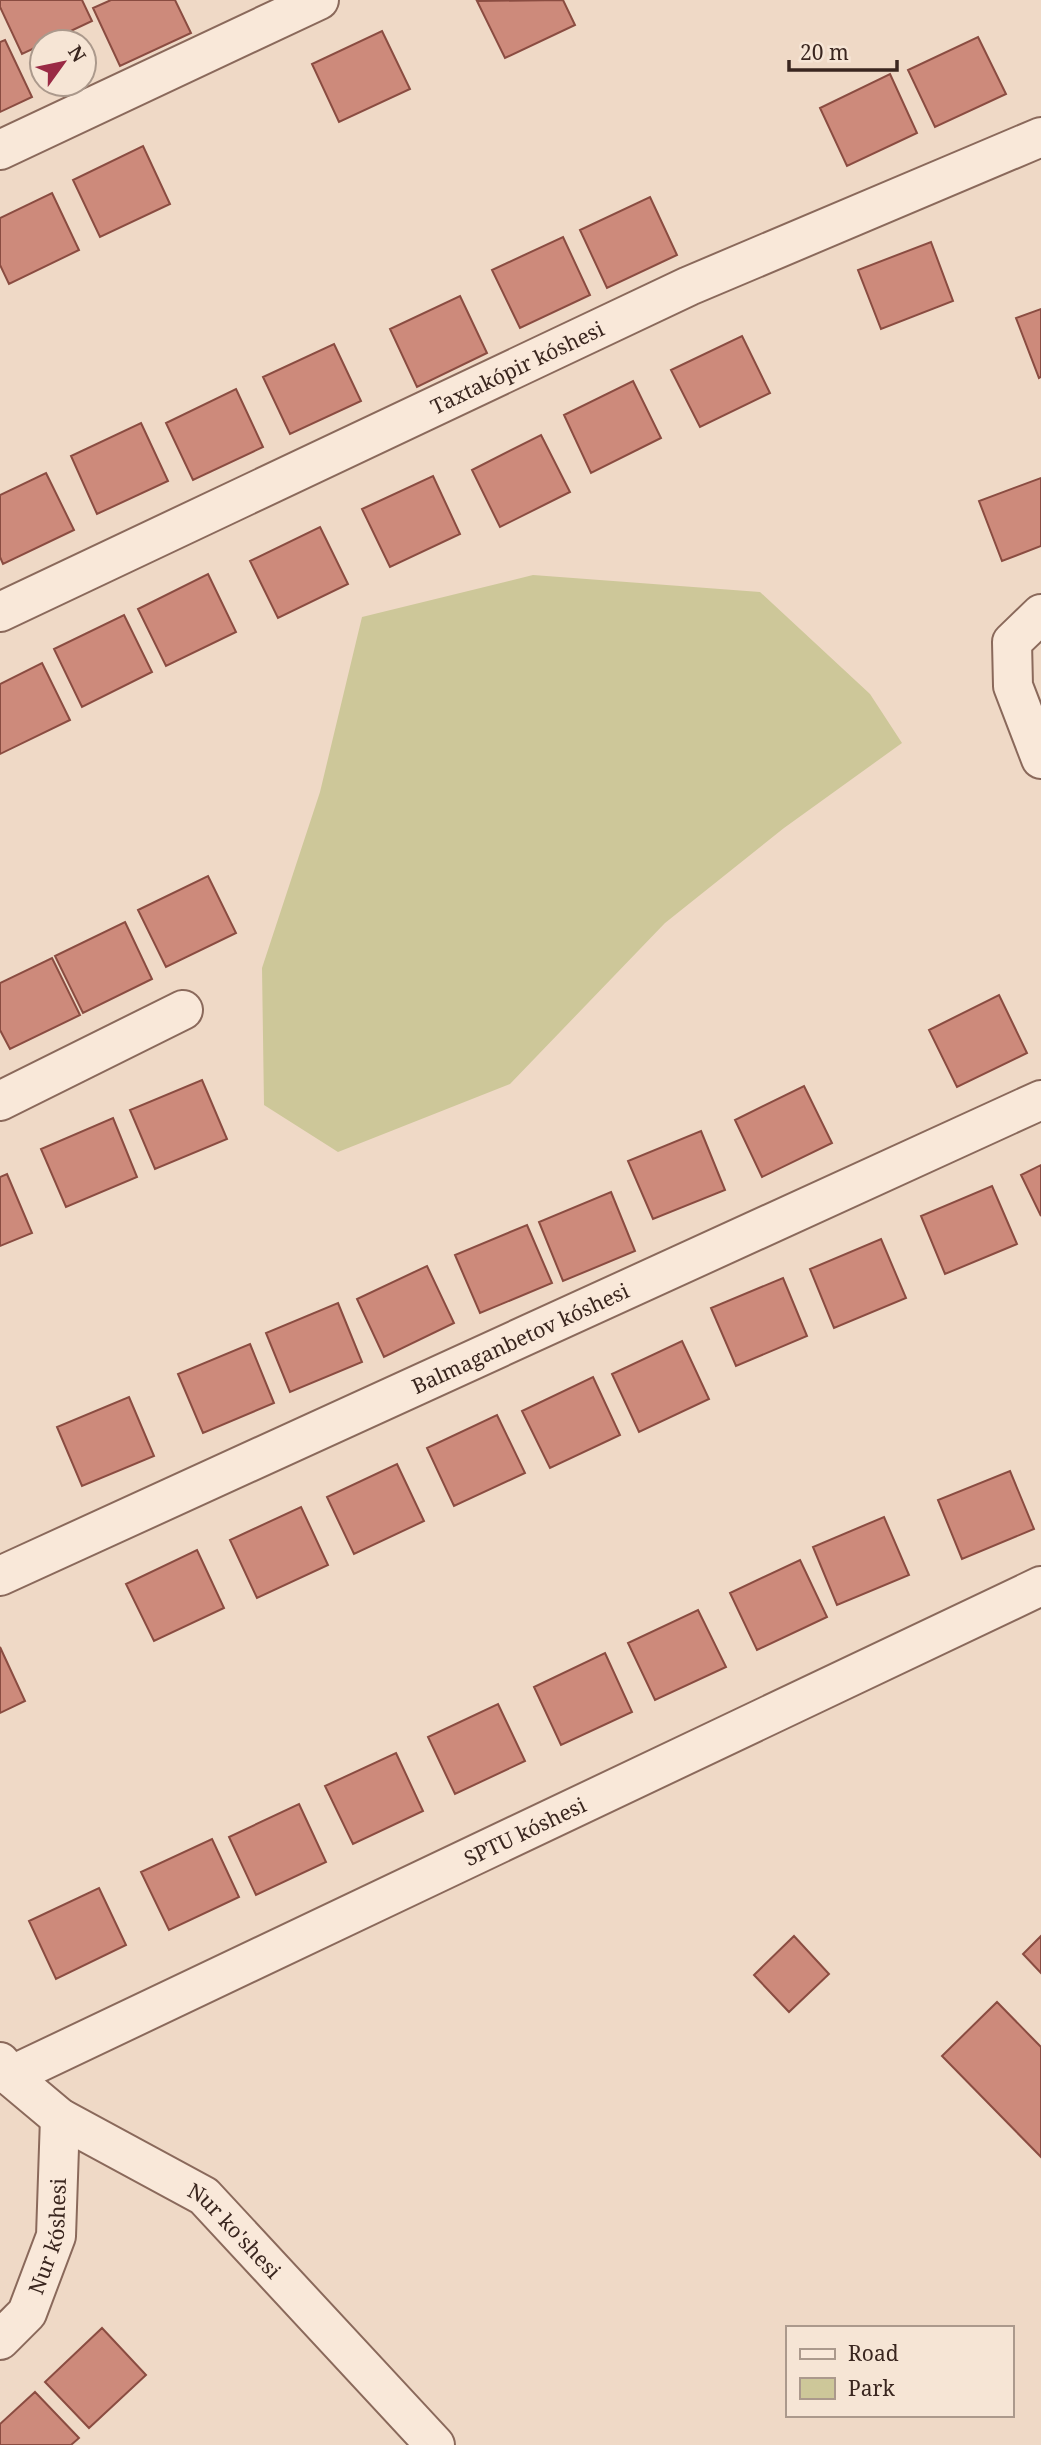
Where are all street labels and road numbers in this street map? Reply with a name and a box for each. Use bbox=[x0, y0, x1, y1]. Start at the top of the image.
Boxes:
street label: Taxtakópir kóshesi bbox=[426, 314, 609, 420]
street label: Balmaganbetov kóshesi bbox=[407, 1276, 634, 1400]
street label: SPTU kóshesi bbox=[459, 1790, 591, 1872]
street label: Nur ko'shesi bbox=[183, 2176, 288, 2285]
street label: Nur kóshesi bbox=[21, 2177, 72, 2298]

